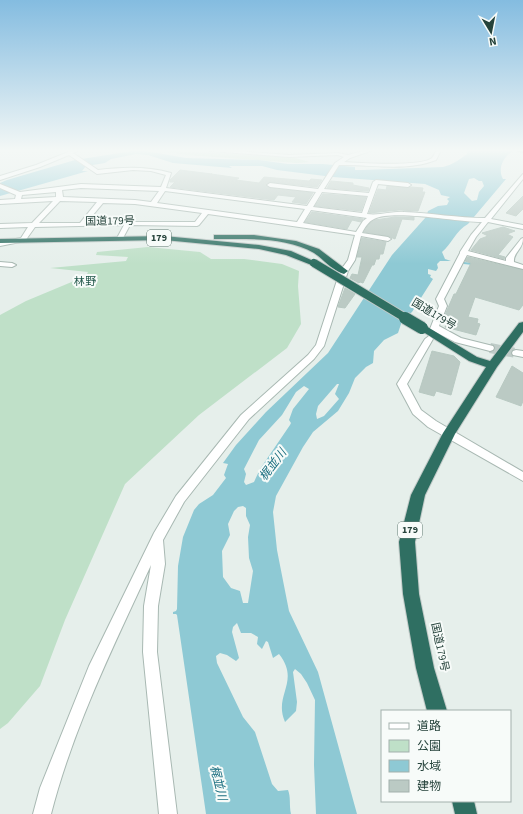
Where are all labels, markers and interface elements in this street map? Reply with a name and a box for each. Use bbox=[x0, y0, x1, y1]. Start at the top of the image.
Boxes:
north arrow bbox=[471, 12, 511, 52]
text: N bbox=[488, 33, 498, 49]
street label: 国道179号 bbox=[85, 213, 135, 229]
road number: 179 bbox=[147, 230, 171, 246]
district label: 林野 bbox=[74, 274, 96, 289]
street label: 国道179号 bbox=[409, 295, 459, 333]
water label: 梶並川 bbox=[255, 444, 292, 484]
road number: 179 bbox=[398, 522, 422, 538]
street label: 国道179号 bbox=[428, 621, 452, 673]
legend bbox=[381, 710, 511, 802]
text: 道路 bbox=[417, 718, 441, 735]
text: 公園 bbox=[417, 738, 441, 755]
text: 水域 bbox=[417, 758, 441, 775]
water label: 梶並川 bbox=[205, 763, 231, 804]
text: 建物 bbox=[417, 778, 441, 795]

